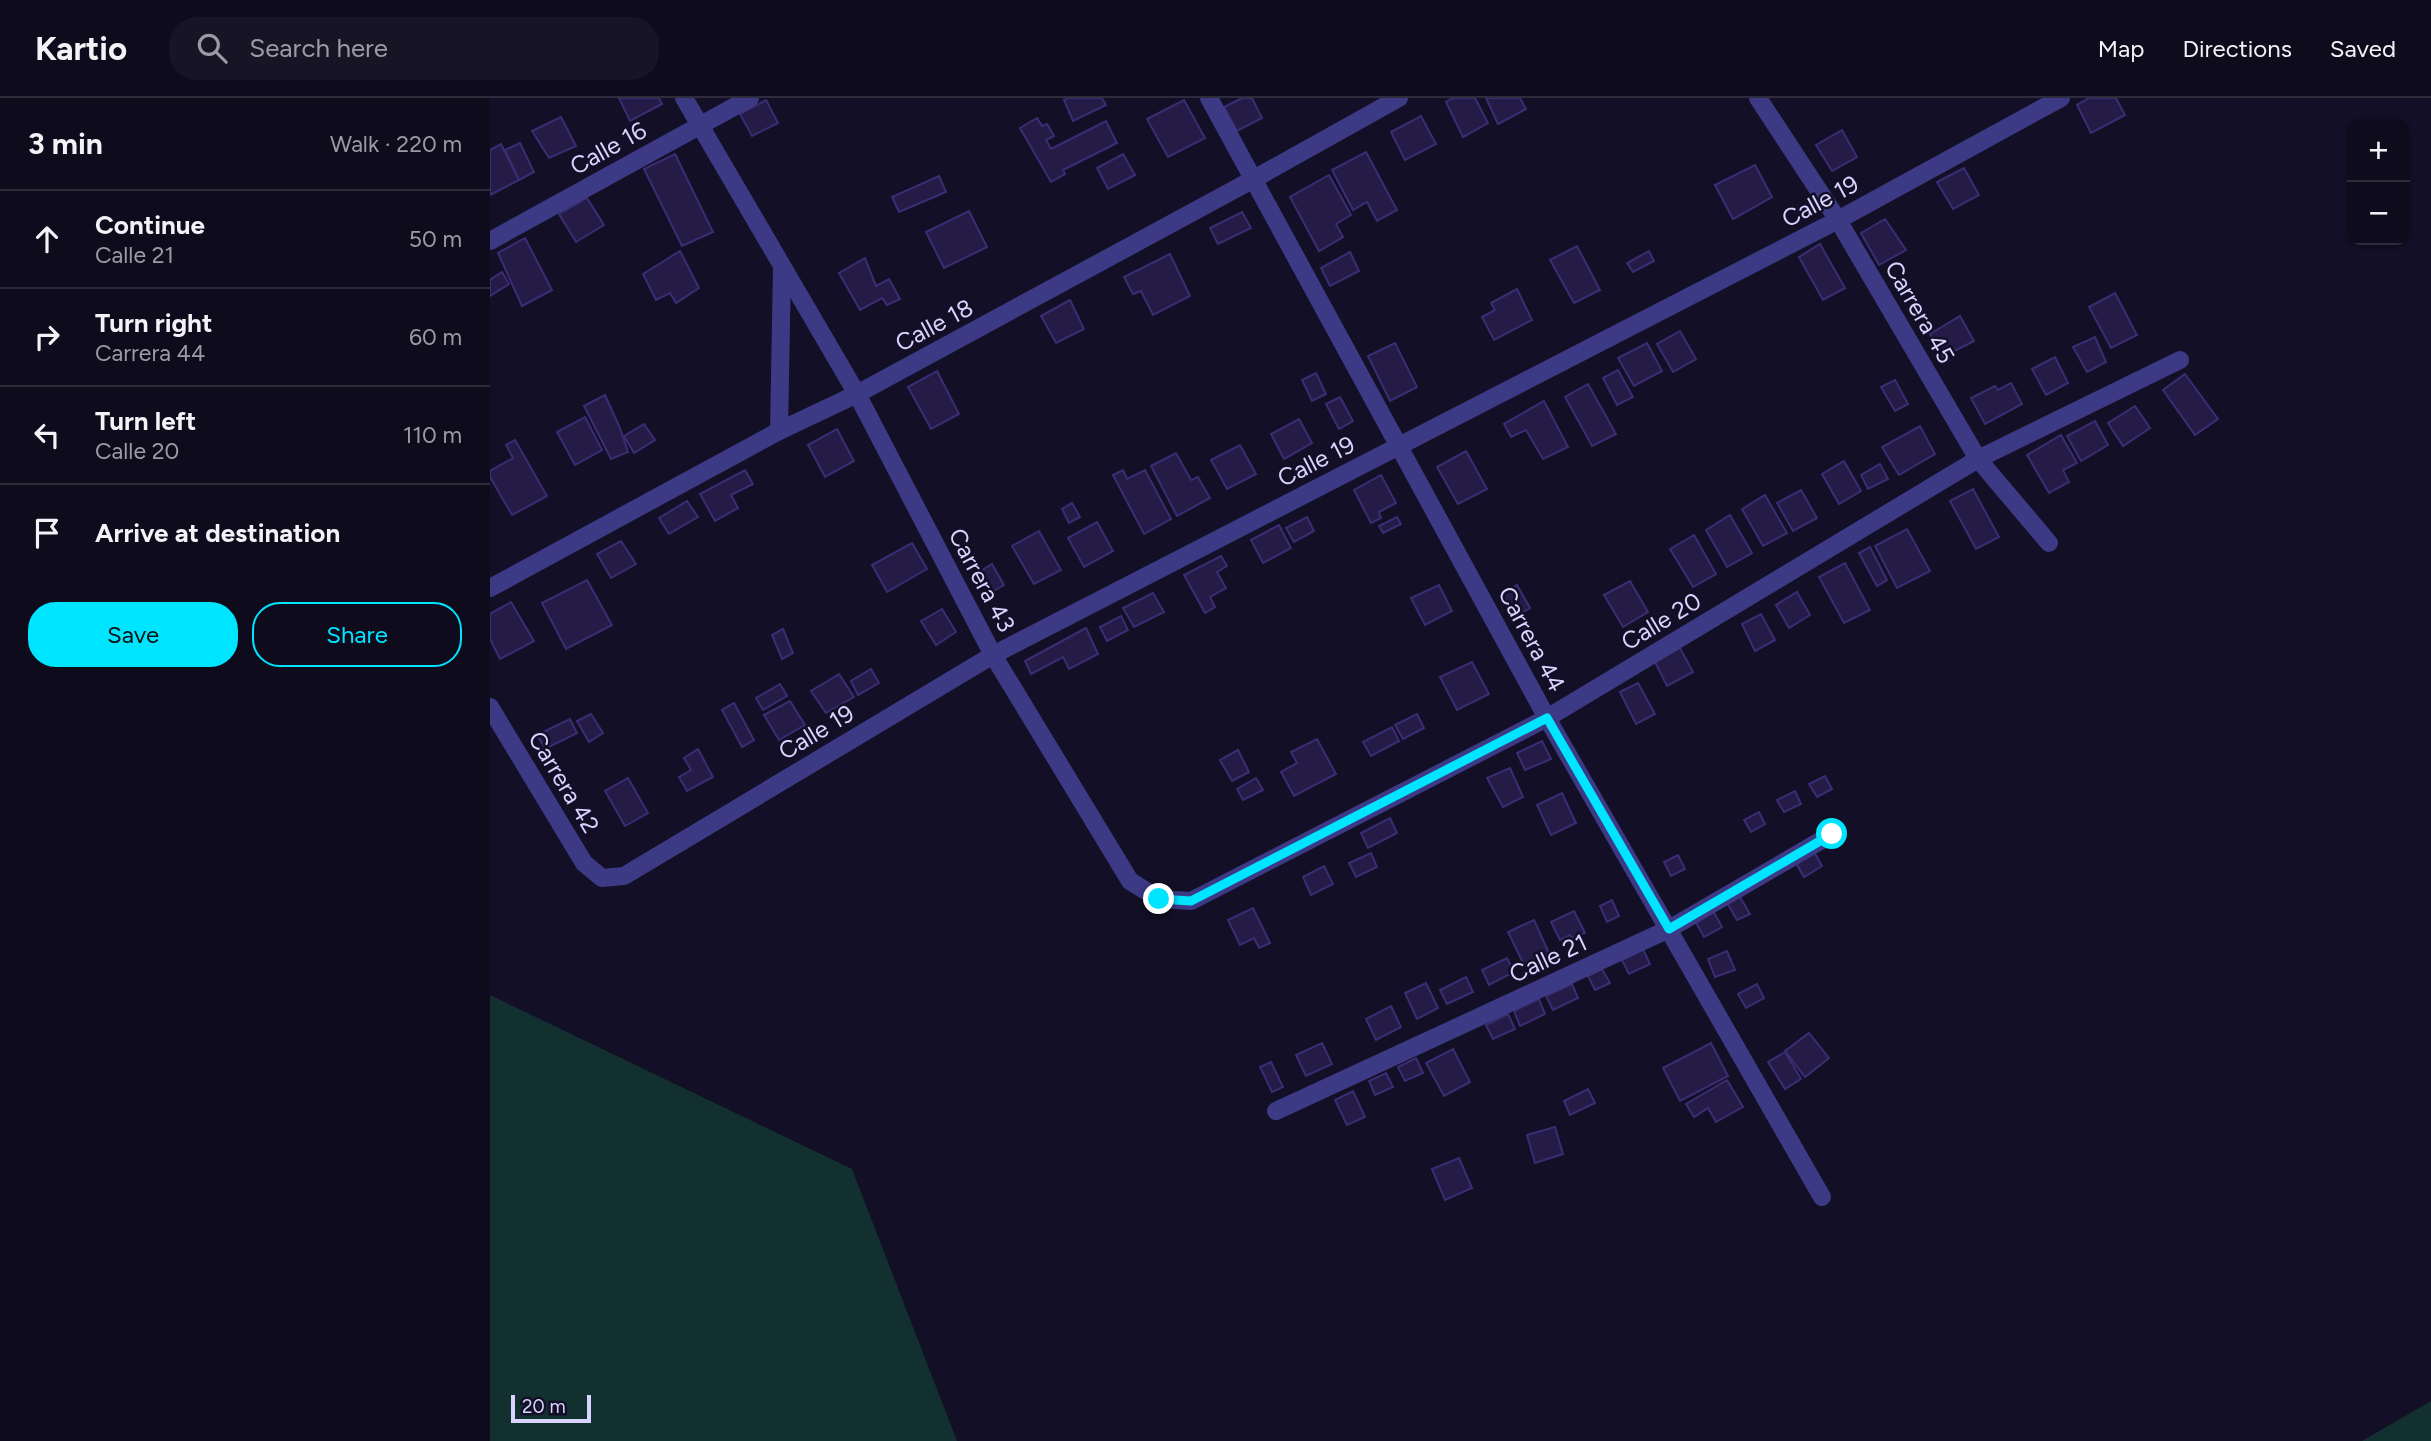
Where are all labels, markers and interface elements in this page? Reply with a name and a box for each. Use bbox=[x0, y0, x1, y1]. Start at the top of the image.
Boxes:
search box bbox=[169, 17, 659, 80]
text: Kartio bbox=[35, 29, 127, 68]
icon: search bbox=[193, 29, 231, 67]
text: Search here bbox=[249, 32, 388, 64]
text: Map bbox=[2098, 34, 2144, 63]
text: Directions bbox=[2182, 34, 2292, 63]
text: Saved bbox=[2330, 34, 2396, 63]
street label: Calle 16 bbox=[565, 115, 651, 181]
map controls bbox=[2347, 119, 2410, 245]
button: + bbox=[2347, 119, 2410, 182]
text: 3 min bbox=[28, 125, 103, 162]
text: Walk · 220 m bbox=[330, 130, 462, 158]
street label: Calle 19 bbox=[1777, 169, 1863, 233]
button: − bbox=[2347, 182, 2410, 245]
text: Continue bbox=[95, 209, 205, 241]
icon: ahead bbox=[28, 220, 66, 258]
text: 50 m bbox=[409, 225, 462, 253]
text: Calle 21 bbox=[95, 241, 174, 269]
street label: Carrera 45 bbox=[1879, 255, 1961, 369]
street label: Calle 18 bbox=[890, 293, 978, 357]
text: Turn right bbox=[95, 307, 212, 339]
icon: right bbox=[28, 318, 66, 356]
text: 60 m bbox=[409, 323, 462, 351]
text: Carrera 44 bbox=[95, 339, 205, 367]
text: Turn left bbox=[95, 405, 196, 437]
icon: left bbox=[28, 416, 66, 454]
text: 110 m bbox=[403, 421, 462, 449]
street label: Calle 19 bbox=[1273, 429, 1359, 493]
text: Calle 20 bbox=[95, 437, 179, 465]
icon: arrive bbox=[28, 514, 66, 552]
text: Arrive at destination bbox=[95, 517, 340, 549]
street label: Carrera 43 bbox=[943, 523, 1021, 637]
street label: Carrera 44 bbox=[1492, 581, 1572, 697]
street label: Calle 20 bbox=[1616, 586, 1706, 656]
button: Save bbox=[28, 602, 238, 667]
button: Share bbox=[252, 602, 462, 667]
street label: Calle 19 bbox=[773, 698, 859, 766]
street label: Carrera 42 bbox=[522, 726, 606, 838]
route start bbox=[1816, 818, 1847, 849]
route end bbox=[1143, 883, 1174, 914]
street label: Calle 21 bbox=[1505, 927, 1591, 989]
scale bar bbox=[511, 1392, 592, 1424]
text: 20 m bbox=[522, 1395, 566, 1418]

